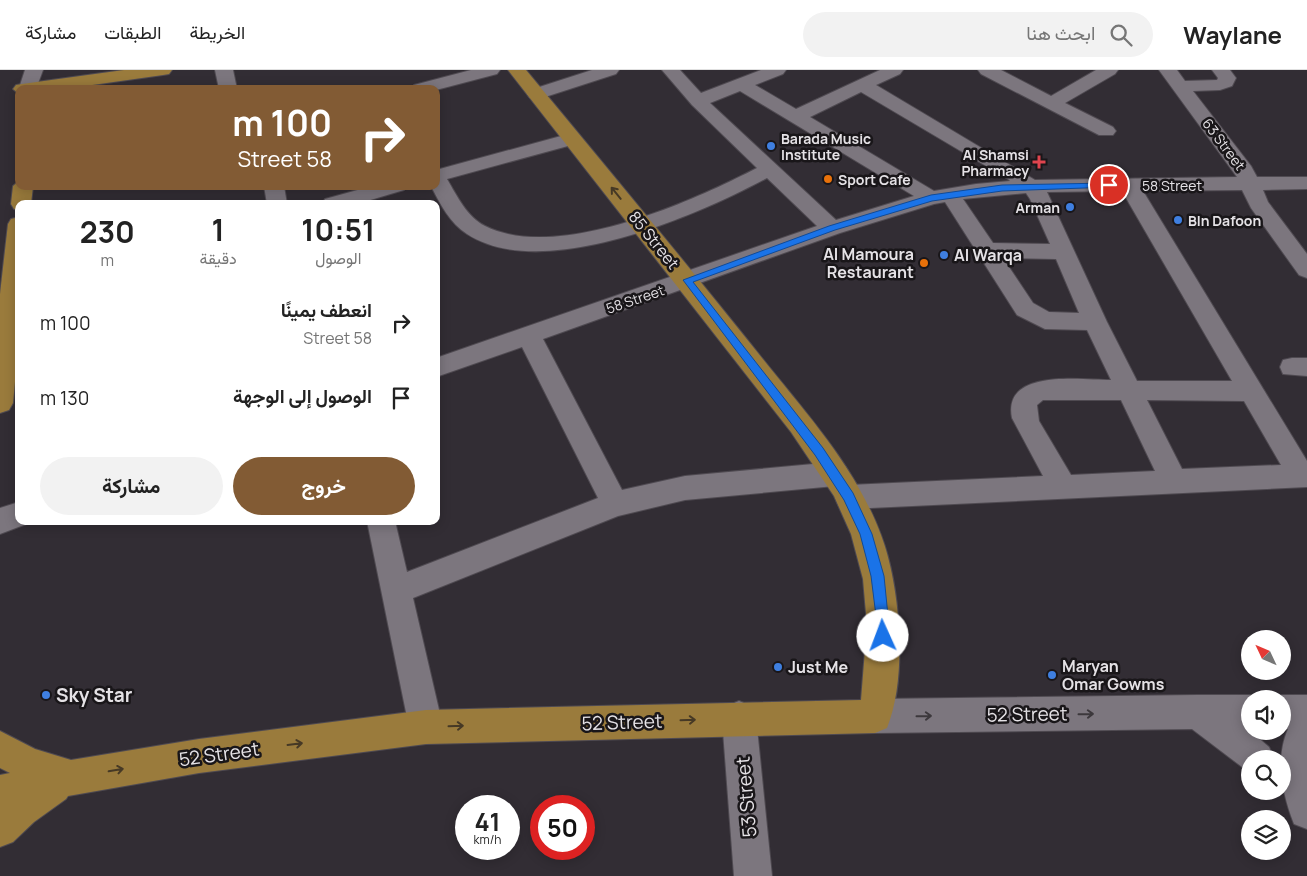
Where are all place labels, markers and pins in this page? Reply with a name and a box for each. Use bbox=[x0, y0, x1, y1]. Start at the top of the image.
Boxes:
place label: Barada Music Institute bbox=[781, 129, 871, 164]
marker: Barada Music Institute bbox=[765, 140, 777, 152]
place label: Al Shamsi Pharmacy bbox=[961, 145, 1029, 180]
marker: Al Shamsi Pharmacy bbox=[1033, 156, 1045, 168]
pin bbox=[1088, 164, 1130, 206]
place label: Sport Cafe bbox=[838, 170, 911, 189]
marker: Sport Cafe bbox=[822, 173, 834, 185]
place label: Arman bbox=[1016, 198, 1060, 217]
marker: Arman bbox=[1064, 201, 1076, 213]
place label: BIn Dafoon bbox=[1188, 211, 1261, 230]
marker: BIn Dafoon bbox=[1172, 214, 1184, 226]
place label: Al Mamoura Restaurant bbox=[823, 243, 914, 283]
place label: Al Warqa bbox=[954, 244, 1022, 266]
marker: Al Warqa bbox=[938, 249, 950, 261]
marker: Al Mamoura Restaurant bbox=[918, 257, 930, 269]
place label: Maryan Omar Gowms bbox=[1062, 655, 1165, 695]
place label: Just Me bbox=[788, 656, 848, 678]
marker: Just Me bbox=[772, 661, 784, 673]
marker: Maryan Omar Gowms bbox=[1046, 669, 1058, 681]
place label: Sky Star bbox=[56, 682, 133, 708]
marker: Sky Star bbox=[40, 689, 52, 701]

